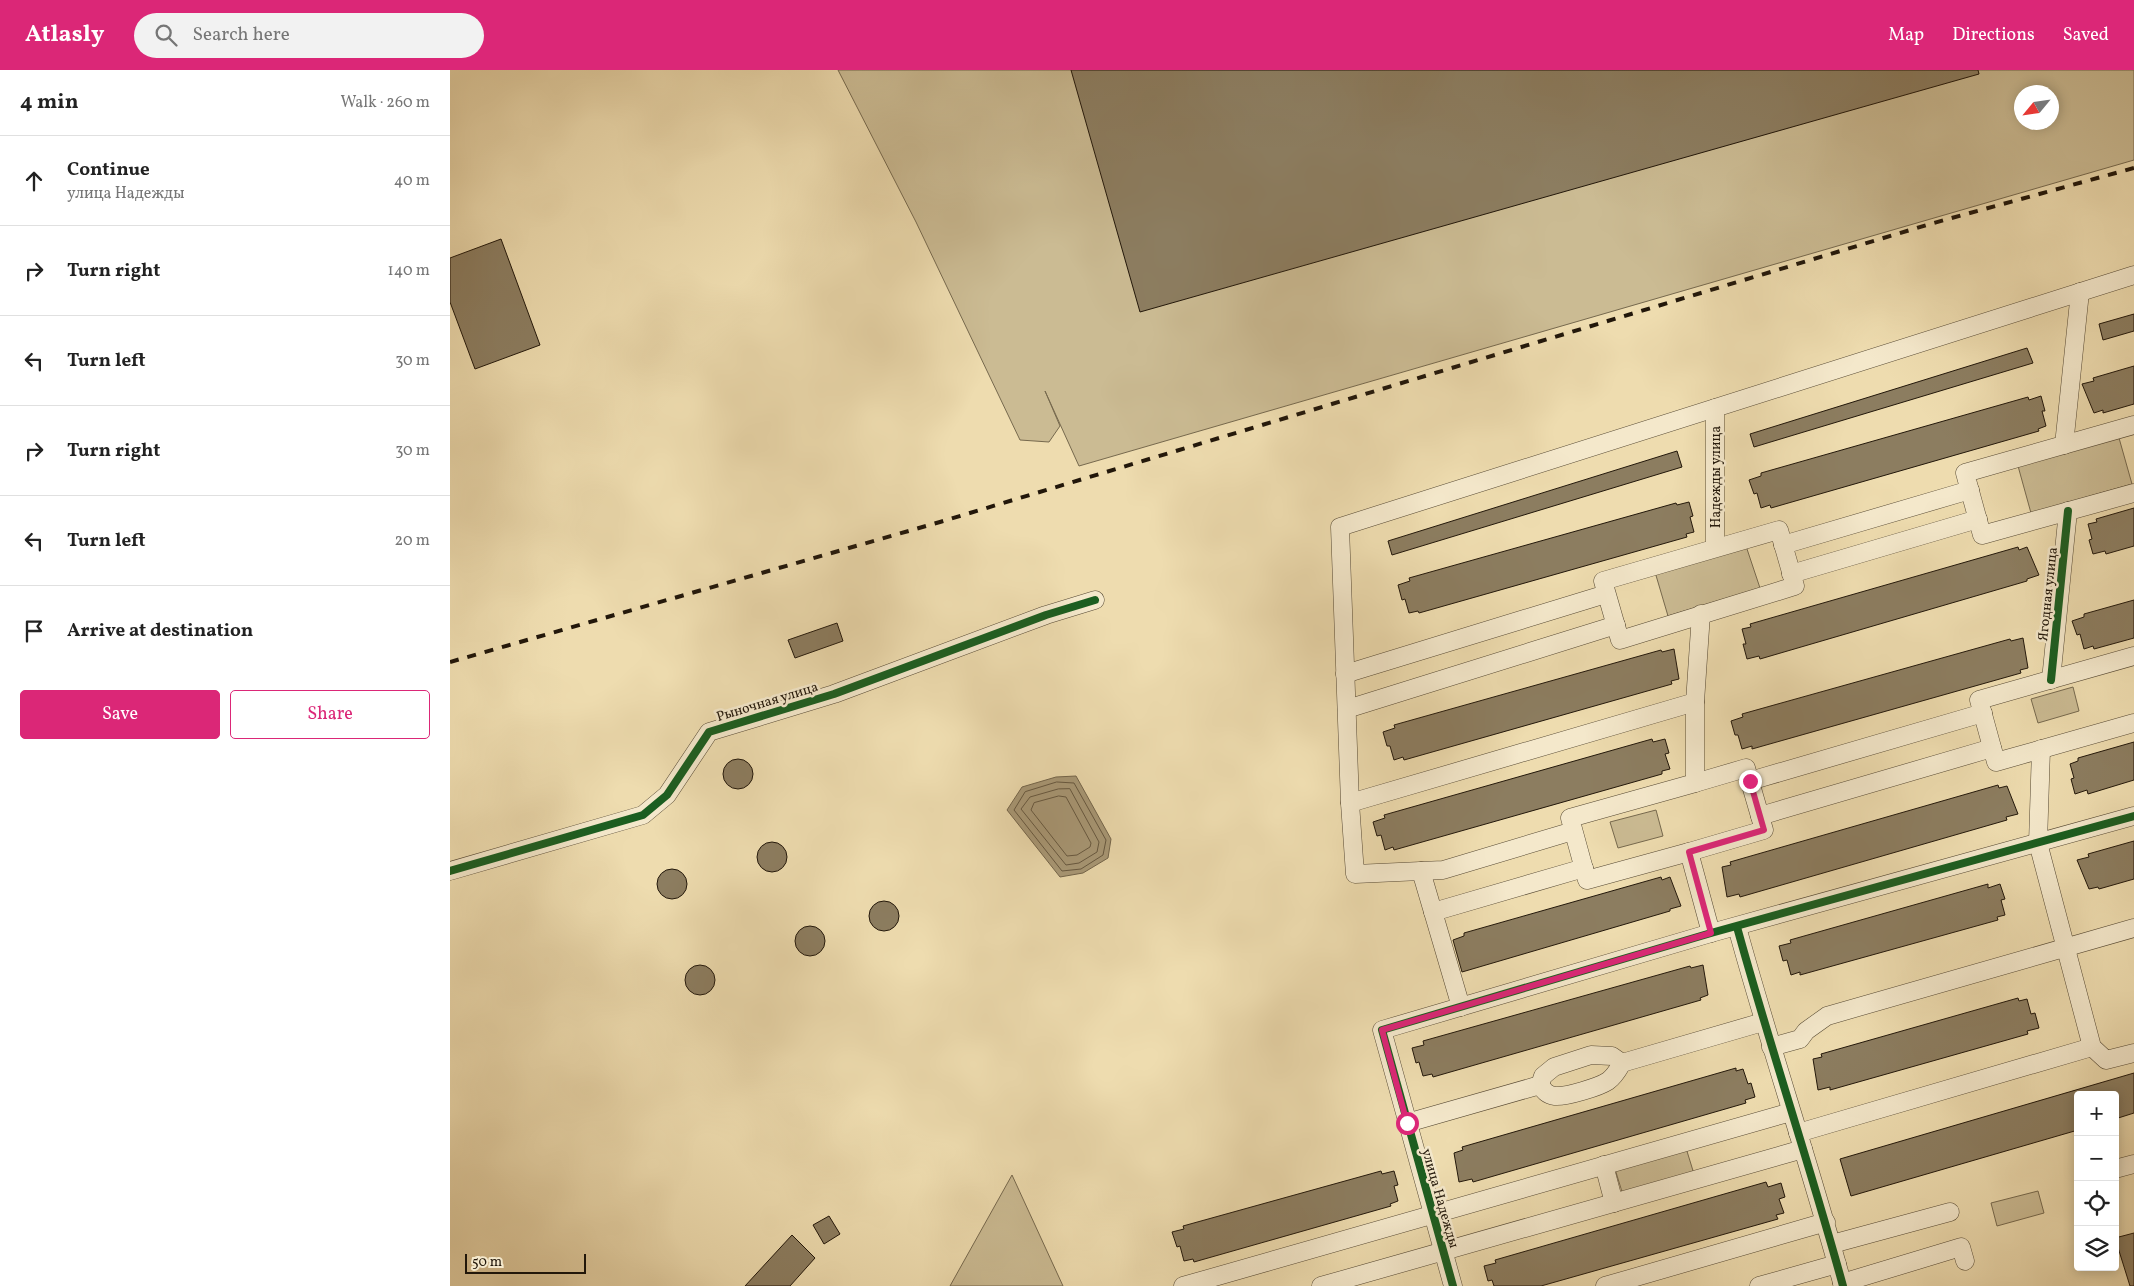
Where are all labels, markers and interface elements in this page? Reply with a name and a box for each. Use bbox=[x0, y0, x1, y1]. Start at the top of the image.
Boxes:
search box bbox=[134, 13, 484, 58]
text: Atlasly bbox=[25, 18, 104, 52]
icon: search bbox=[152, 21, 180, 49]
text: Search here bbox=[192, 22, 290, 48]
text: Map bbox=[1888, 23, 1924, 48]
text: Directions bbox=[1952, 23, 2035, 48]
text: Saved bbox=[2063, 23, 2109, 48]
north arrow bbox=[2014, 85, 2059, 130]
text: 4 min bbox=[20, 88, 79, 117]
text: Walk · 260 m bbox=[340, 92, 430, 114]
text: Continue bbox=[67, 157, 150, 183]
icon: ahead bbox=[20, 167, 48, 195]
text: 40 m bbox=[394, 170, 430, 192]
text: улица Надежды bbox=[67, 183, 184, 205]
icon: right bbox=[20, 257, 48, 285]
text: Turn right bbox=[67, 258, 160, 284]
text: 140 m bbox=[388, 260, 430, 282]
icon: left bbox=[20, 347, 48, 375]
text: Turn left bbox=[67, 348, 146, 374]
text: 30 m bbox=[395, 350, 430, 372]
street label: Надежды улица bbox=[1707, 426, 1726, 528]
icon: right bbox=[20, 437, 48, 465]
text: Turn right bbox=[67, 438, 160, 464]
text: 30 m bbox=[395, 440, 430, 462]
icon: left bbox=[20, 527, 48, 555]
text: Turn left bbox=[67, 528, 146, 554]
text: 20 m bbox=[395, 530, 430, 552]
street label: Ягодная улица bbox=[2034, 546, 2063, 642]
icon: arrive bbox=[20, 617, 48, 645]
text: Arrive at destination bbox=[67, 618, 253, 644]
street label: Рыночная улица bbox=[714, 678, 821, 727]
button: Save bbox=[20, 690, 220, 739]
button: Share bbox=[230, 690, 430, 739]
route end bbox=[1739, 770, 1762, 793]
map controls bbox=[2074, 1091, 2119, 1271]
button: + bbox=[2074, 1091, 2119, 1136]
route start bbox=[1396, 1112, 1419, 1135]
button: − bbox=[2074, 1136, 2119, 1181]
street label: улица Надежды bbox=[1416, 1146, 1463, 1251]
button: locate bbox=[2074, 1181, 2119, 1226]
button: layers bbox=[2074, 1226, 2119, 1271]
scale bar bbox=[465, 1251, 586, 1274]
text: 50 m bbox=[472, 1253, 502, 1272]

